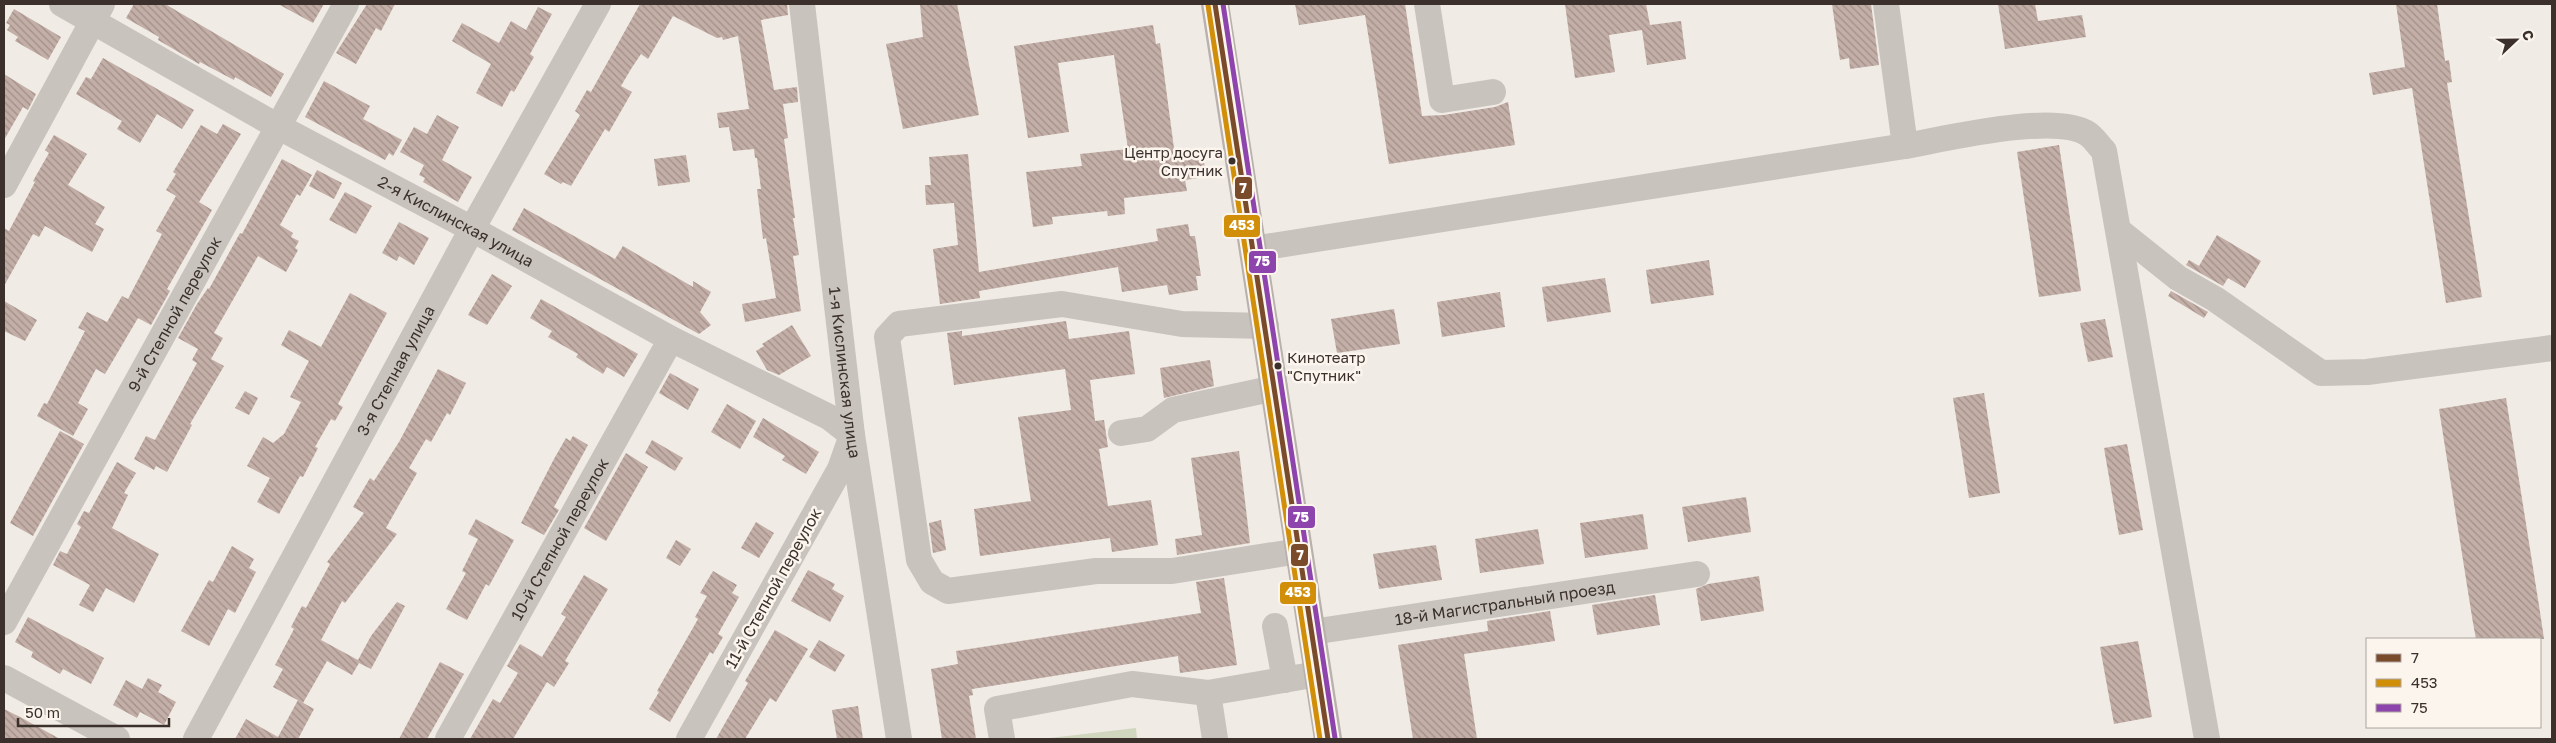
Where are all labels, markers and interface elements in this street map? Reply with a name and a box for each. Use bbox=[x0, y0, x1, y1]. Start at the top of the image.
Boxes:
north arrow bbox=[2491, 15, 2541, 65]
text: С bbox=[2519, 27, 2538, 43]
place label: Центр досуга Спутник bbox=[1124, 143, 1223, 179]
marker: Центр досуга Спутник bbox=[1227, 156, 1237, 166]
street label: 2-я Кислинская улица bbox=[375, 171, 537, 271]
line badge: 7 bbox=[1234, 176, 1253, 200]
text: 7 bbox=[1239, 179, 1247, 196]
line badge: 453 bbox=[1223, 214, 1261, 238]
text: 453 bbox=[1229, 216, 1255, 233]
street label: 9-й Степной переулок bbox=[123, 233, 225, 395]
line badge: 75 bbox=[1248, 250, 1277, 274]
text: 75 bbox=[1254, 252, 1271, 269]
street label: 1-я Кислинская улица bbox=[825, 286, 865, 460]
street label: 3-я Степная улица bbox=[352, 302, 439, 439]
place label: Кинотеатр "Спутник" bbox=[1287, 348, 1365, 384]
marker: Кинотеатр "Спутник" bbox=[1273, 361, 1283, 371]
street label: 10-й Степной переулок bbox=[506, 454, 613, 624]
street label: 11-й Степной переулок bbox=[721, 504, 825, 672]
line badge: 75 bbox=[1287, 505, 1316, 529]
text: 75 bbox=[1293, 508, 1310, 525]
line badge: 7 bbox=[1290, 543, 1309, 567]
text: 7 bbox=[1296, 546, 1304, 563]
street label: 18-й Магистральный проезд bbox=[1393, 576, 1617, 629]
line badge: 453 bbox=[1279, 581, 1317, 605]
text: 453 bbox=[1285, 583, 1311, 600]
legend bbox=[2366, 638, 2541, 728]
text: 7 bbox=[2411, 648, 2419, 666]
text: 453 bbox=[2411, 673, 2438, 691]
scale bar bbox=[18, 696, 169, 728]
text: 75 bbox=[2411, 698, 2428, 716]
text: 50 m bbox=[25, 703, 60, 721]

